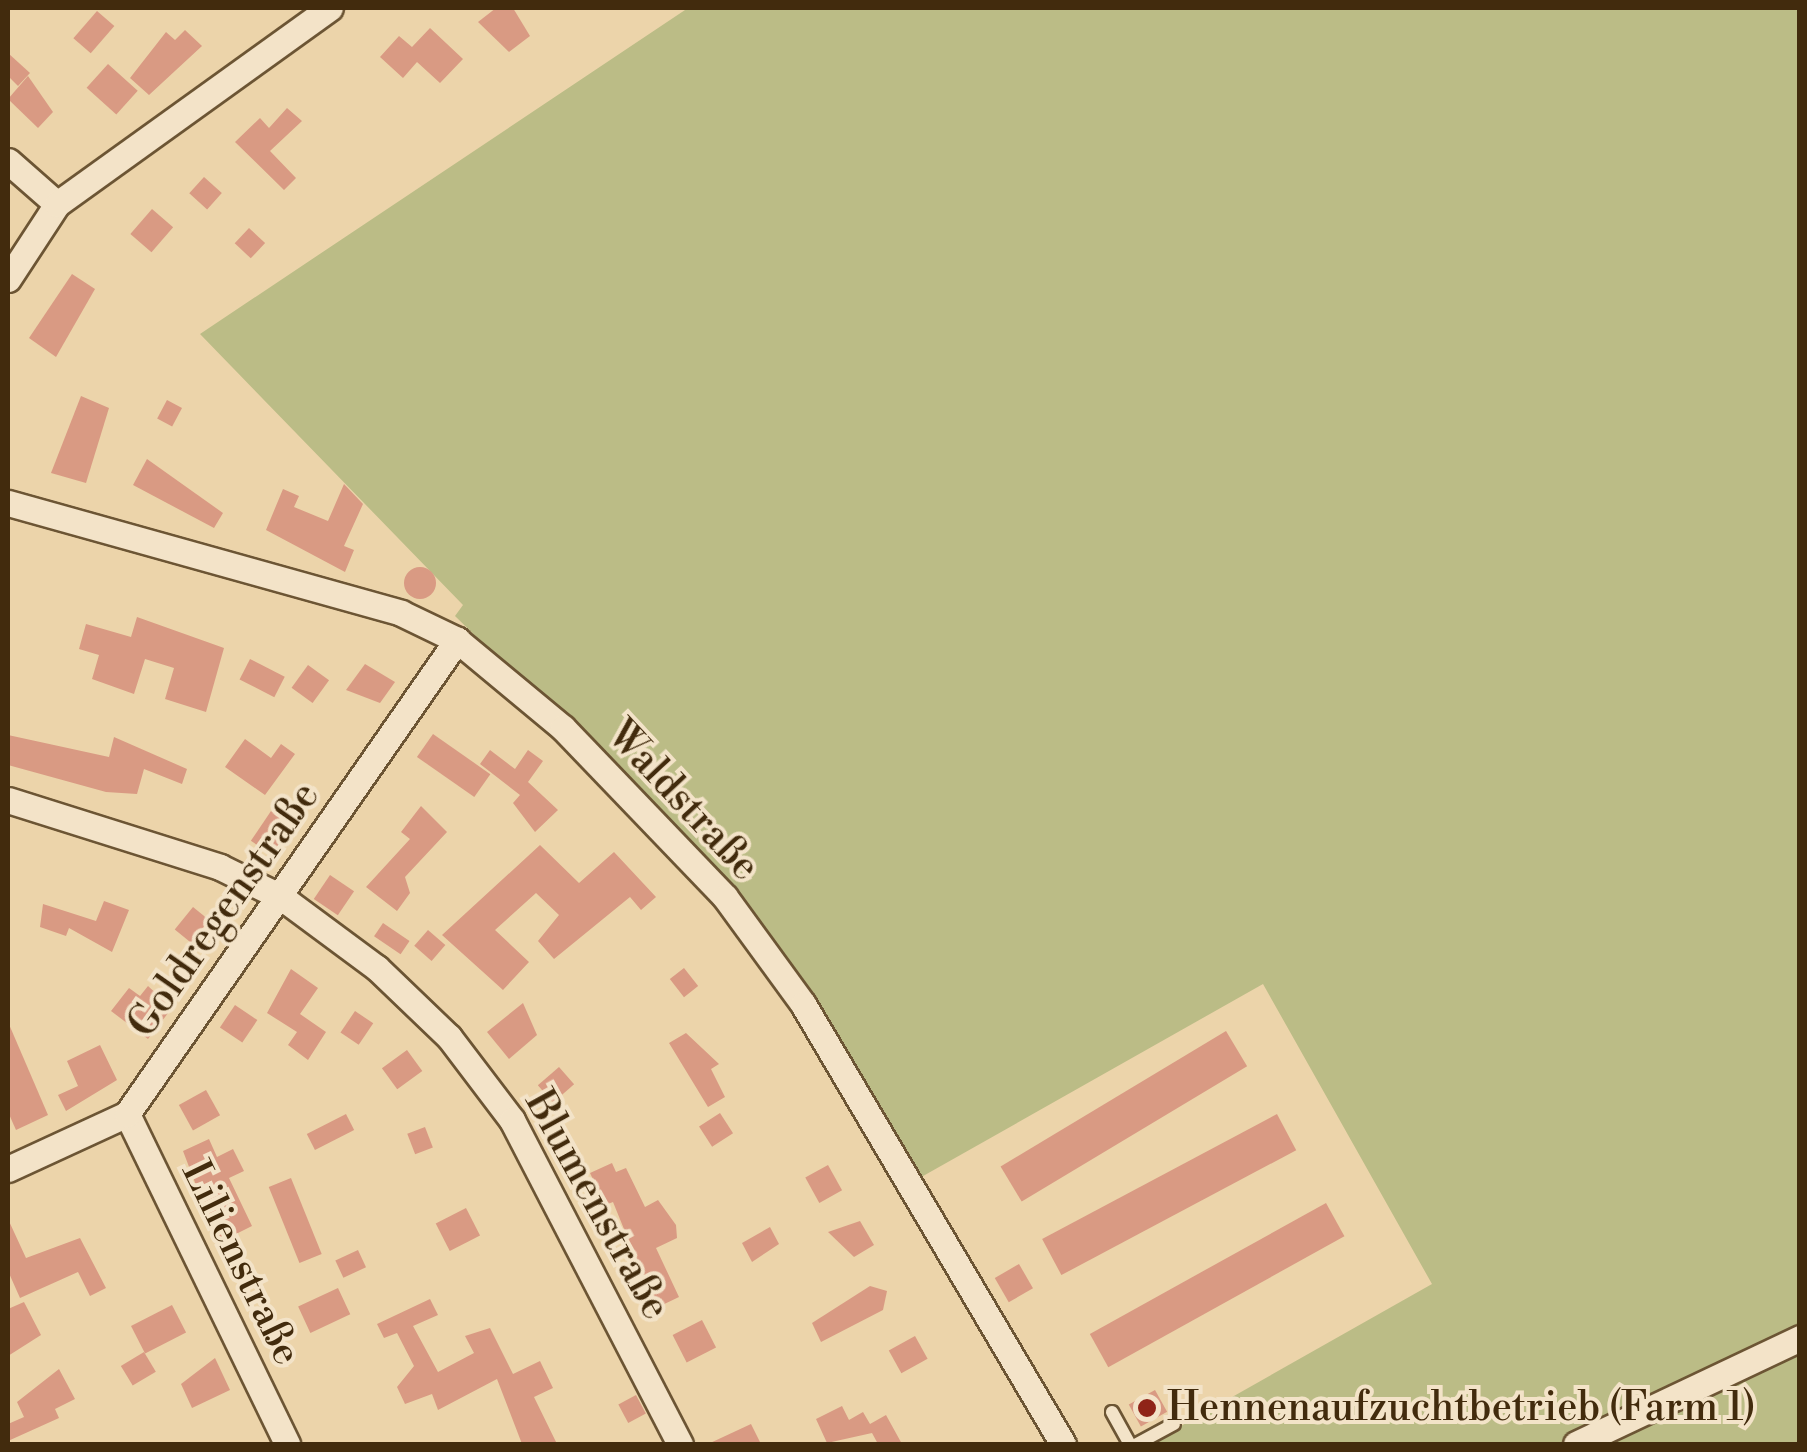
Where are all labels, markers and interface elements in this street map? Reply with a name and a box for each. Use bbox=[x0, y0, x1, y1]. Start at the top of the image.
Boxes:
street label: Waldstraße bbox=[597, 711, 769, 891]
street label: Goldregenstraße bbox=[118, 773, 330, 1047]
street label: Blumenstraße bbox=[514, 1082, 680, 1328]
street label: Lilienstraße bbox=[171, 1153, 311, 1373]
place label: Hennenaufzuchtbetrieb (Farm 1) bbox=[1167, 1384, 1756, 1432]
marker: Hennenaufzuchtbetrieb (Farm 1) bbox=[1136, 1397, 1158, 1419]

